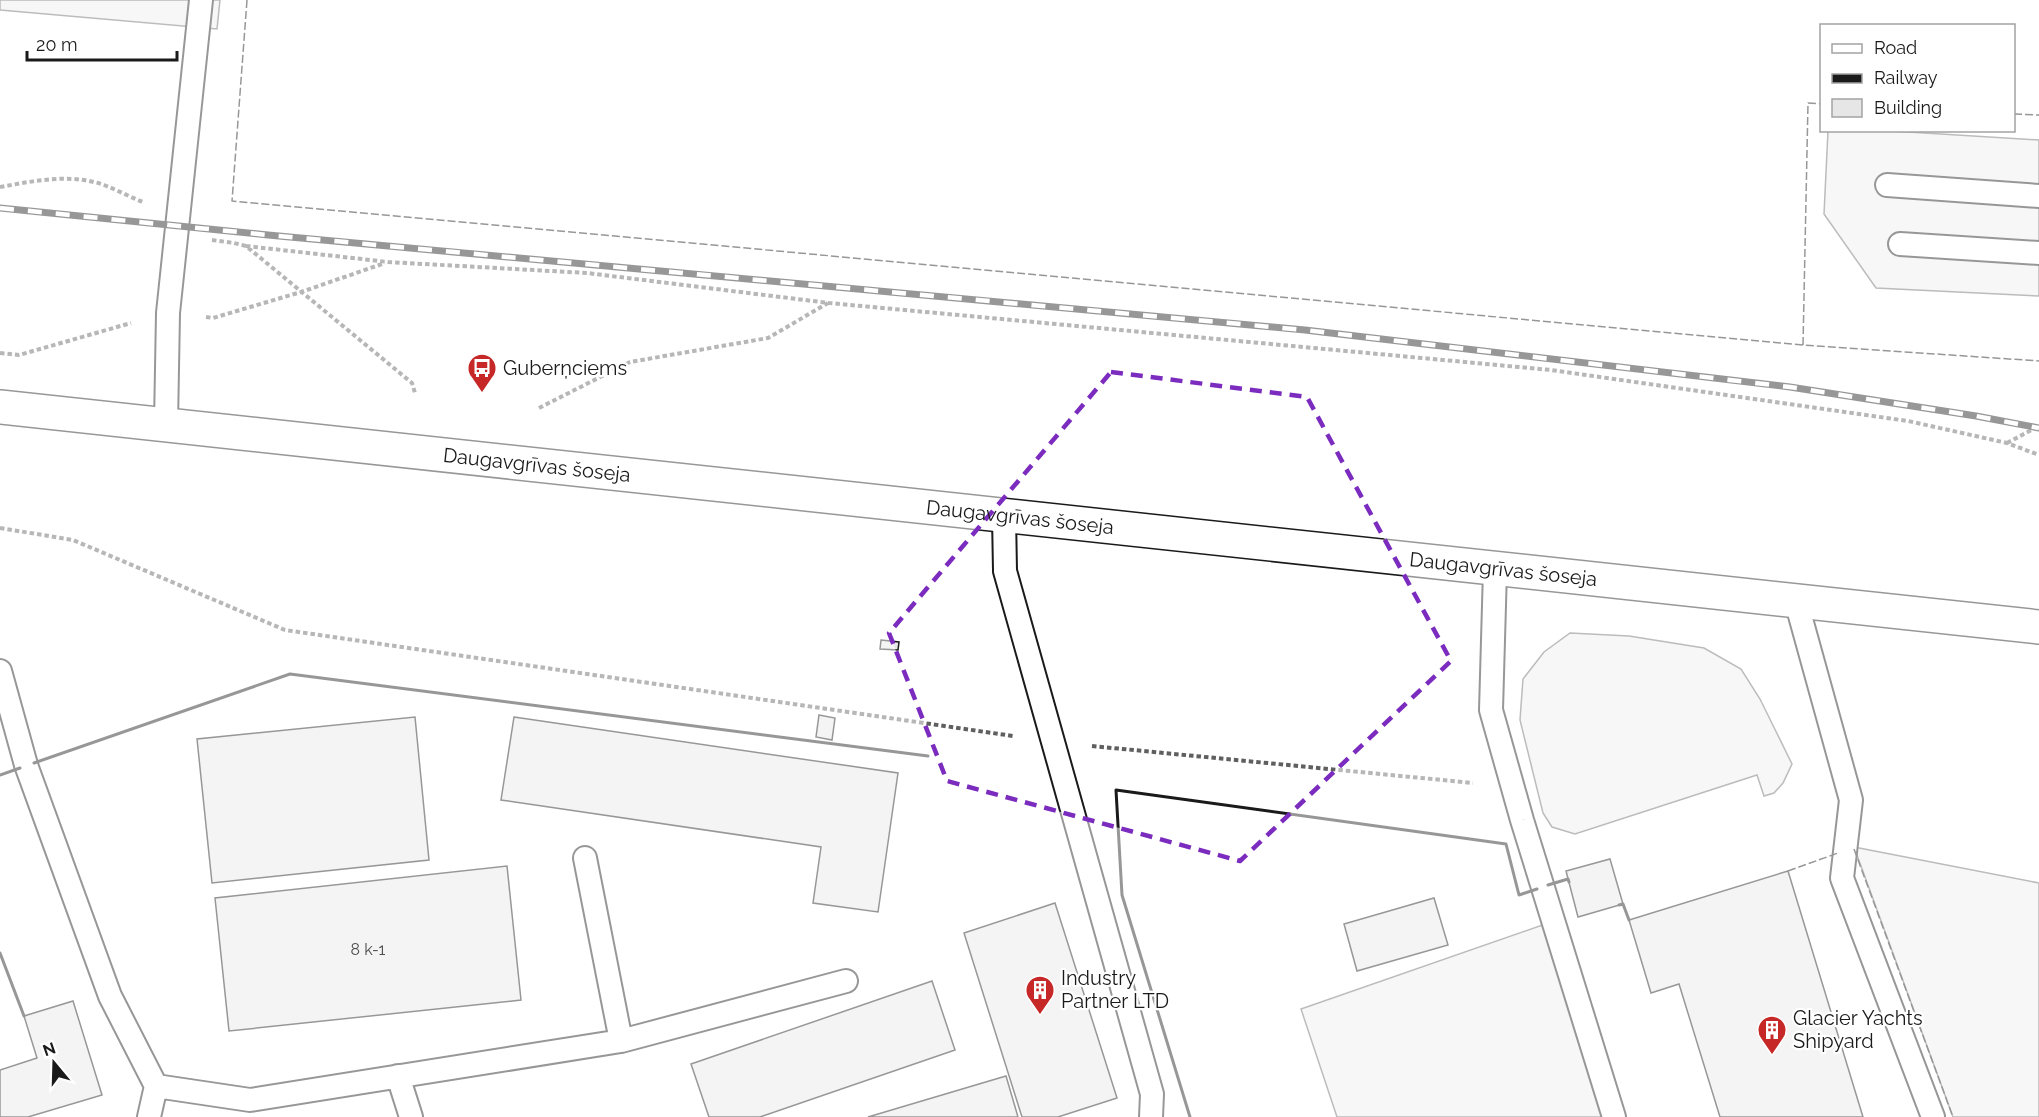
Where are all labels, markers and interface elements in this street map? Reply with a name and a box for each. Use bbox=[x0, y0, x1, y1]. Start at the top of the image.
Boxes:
scale bar bbox=[27, 24, 177, 62]
legend bbox=[1820, 24, 2015, 132]
text: 20 m bbox=[36, 34, 78, 55]
text: Road bbox=[1874, 37, 1917, 58]
text: Railway bbox=[1874, 67, 1938, 88]
text: Building bbox=[1874, 97, 1942, 118]
bus stop icon: Guberņciems bbox=[466, 352, 498, 394]
place label: Guberņciems bbox=[503, 356, 627, 380]
street label: Daugavgrīvas šoseja bbox=[442, 443, 632, 487]
street label: Daugavgrīvas šoseja bbox=[925, 495, 1115, 539]
street label: Daugavgrīvas šoseja bbox=[1408, 547, 1598, 591]
house number: 8 k-1 bbox=[351, 940, 386, 959]
place label: Industry Partner LTD bbox=[1061, 966, 1169, 1013]
building icon: Industry Partner LTD bbox=[1024, 974, 1056, 1016]
place label: Glacier Yachts Shipyard bbox=[1793, 1006, 1923, 1053]
building icon: Glacier Yachts Shipyard bbox=[1756, 1014, 1788, 1056]
north arrow bbox=[24, 1033, 84, 1093]
text: N bbox=[40, 1038, 58, 1060]

